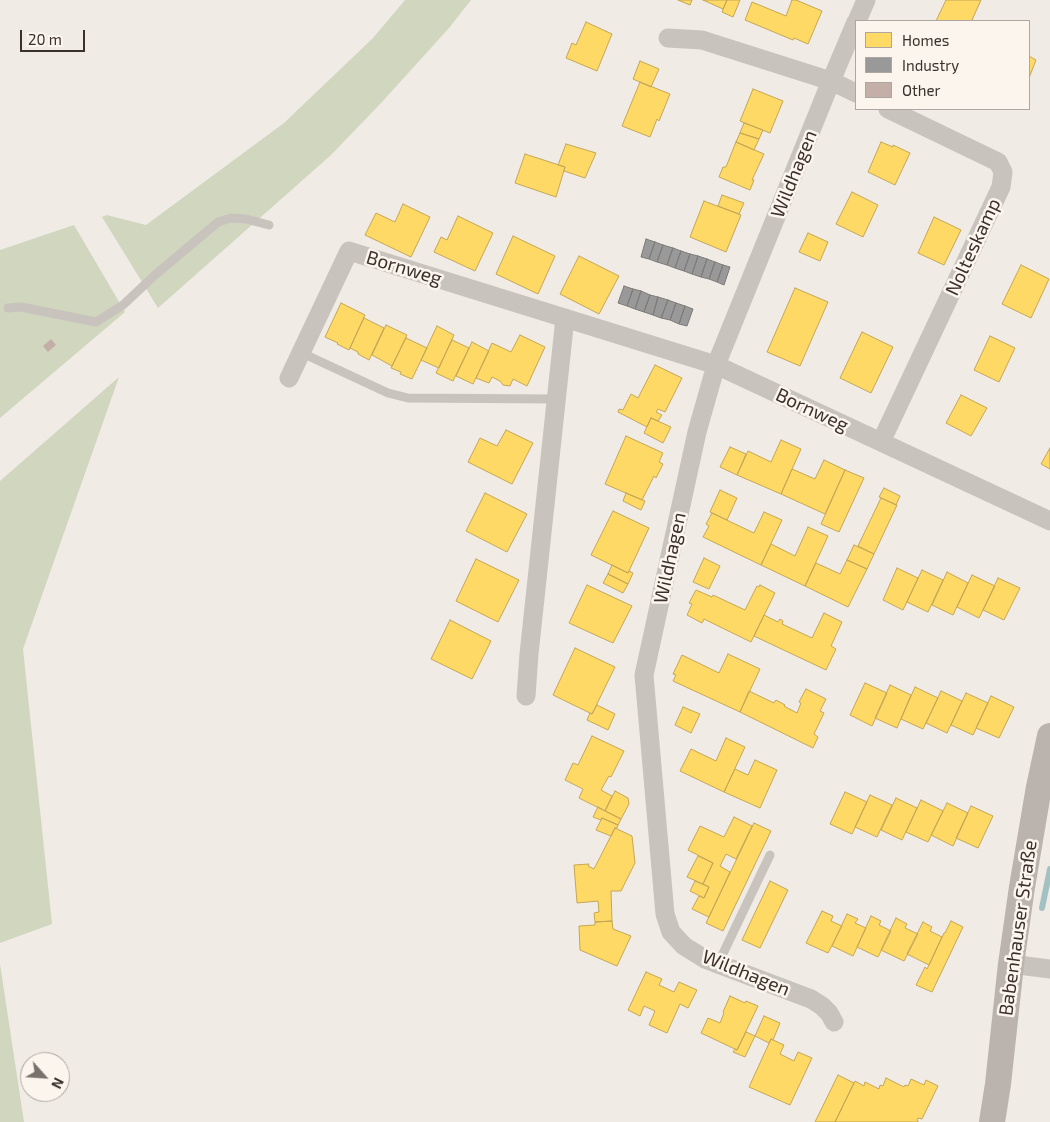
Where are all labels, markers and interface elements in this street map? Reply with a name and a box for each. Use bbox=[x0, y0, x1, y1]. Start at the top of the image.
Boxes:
scale bar bbox=[22, 20, 88, 52]
legend bbox=[855, 20, 1030, 110]
text: 20 m bbox=[28, 30, 62, 48]
text: Homes bbox=[902, 31, 949, 49]
text: Industry bbox=[902, 56, 959, 74]
text: Other bbox=[902, 81, 941, 99]
street label: Wildhagen bbox=[766, 127, 822, 221]
street label: Nolteskamp bbox=[941, 195, 1005, 299]
street label: Bornweg bbox=[364, 246, 444, 290]
street label: Bornweg bbox=[772, 383, 852, 437]
street label: Wildhagen bbox=[649, 510, 691, 606]
street label: Babenhauser Straße bbox=[994, 839, 1042, 1017]
street label: Wildhagen bbox=[699, 945, 793, 1001]
north arrow bbox=[20, 1052, 70, 1102]
text: N bbox=[48, 1075, 68, 1092]

